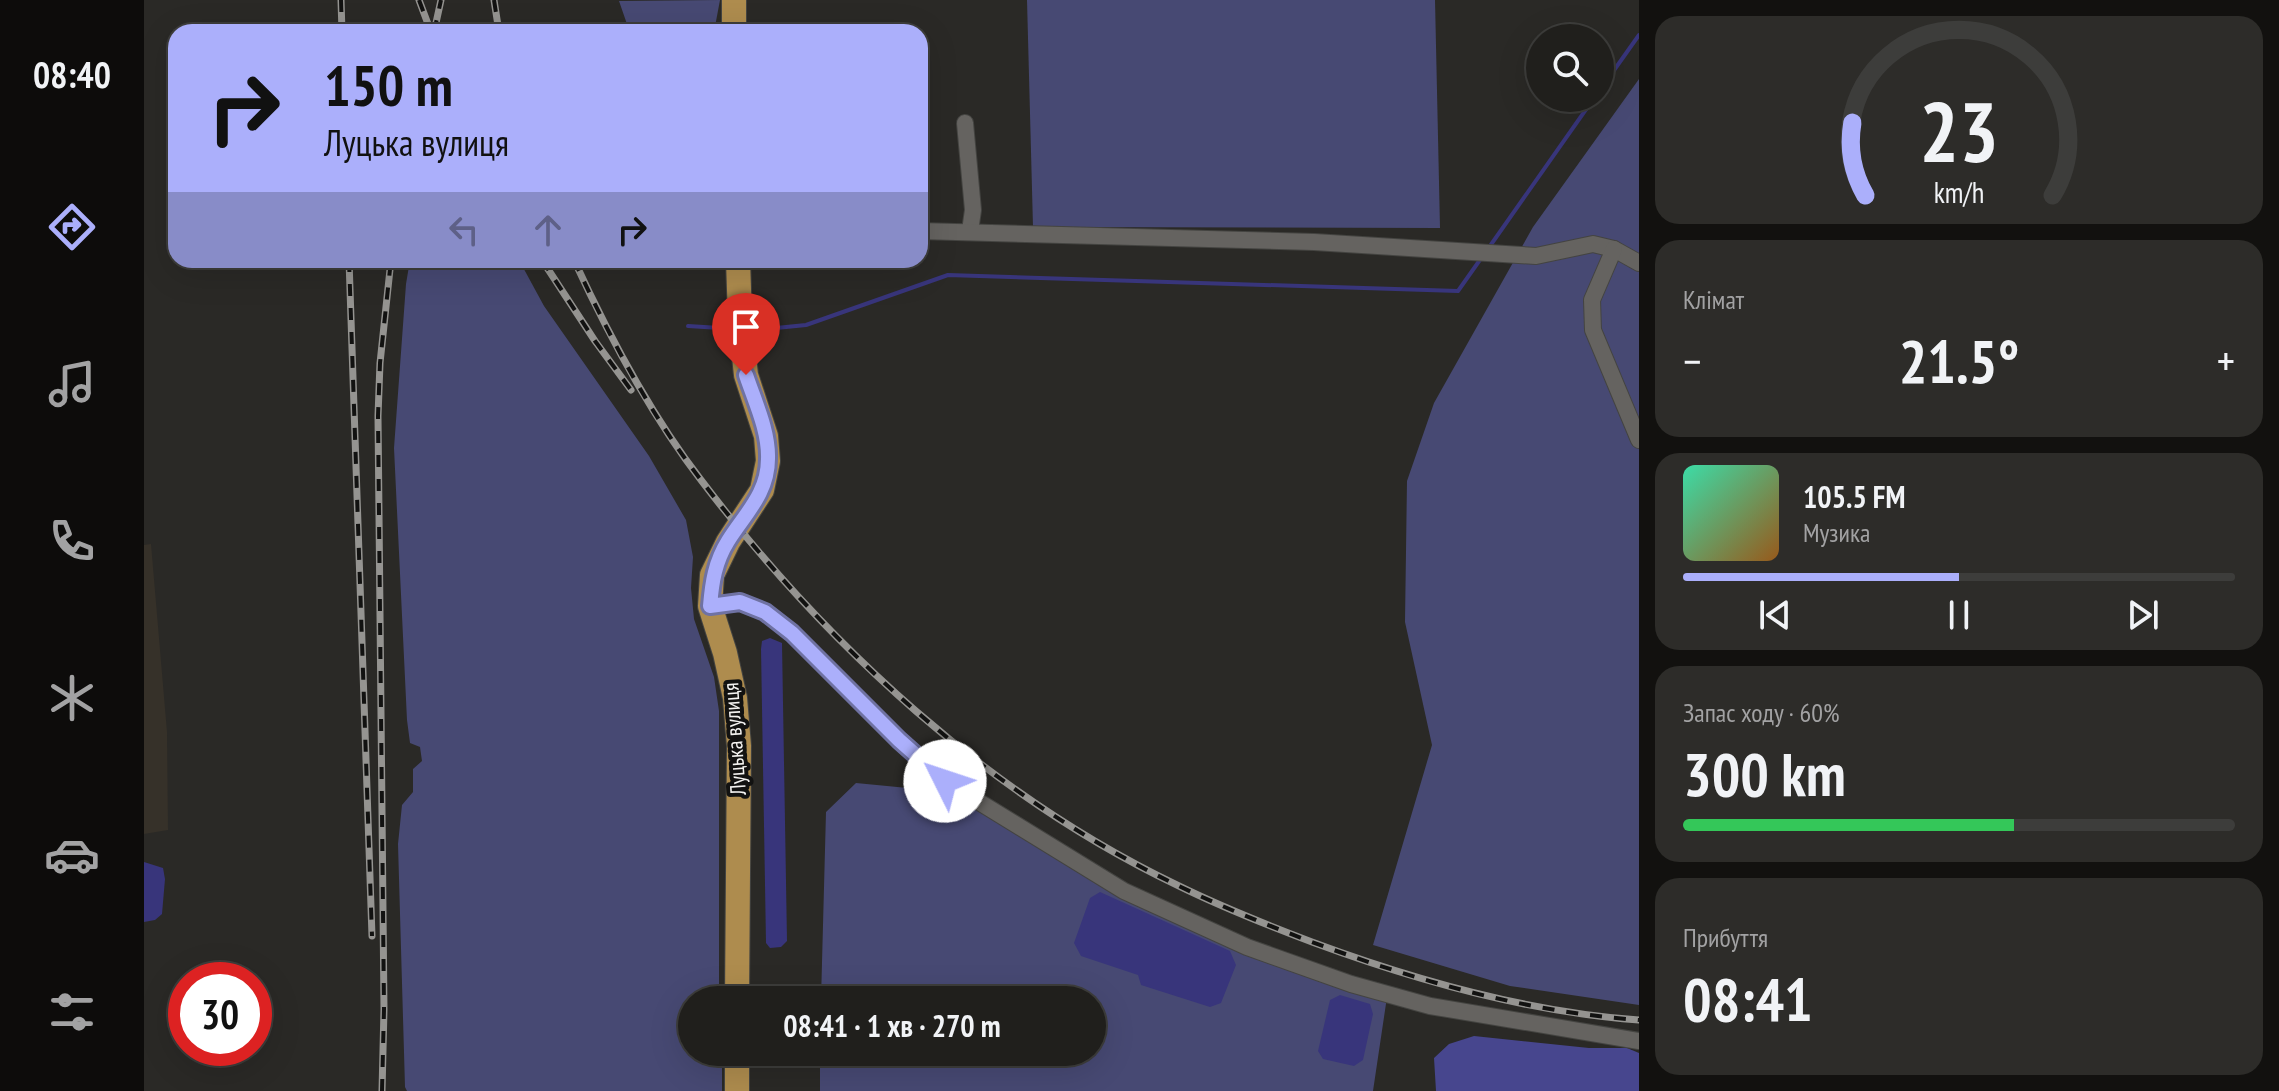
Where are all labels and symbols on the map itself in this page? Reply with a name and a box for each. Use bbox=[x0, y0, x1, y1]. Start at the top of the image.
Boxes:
pin bbox=[712, 293, 780, 375]
street label: Луцька вулиця bbox=[716, 682, 752, 797]
position arrow bbox=[903, 739, 987, 823]
speed limit sign: 30 bbox=[168, 962, 272, 1066]

